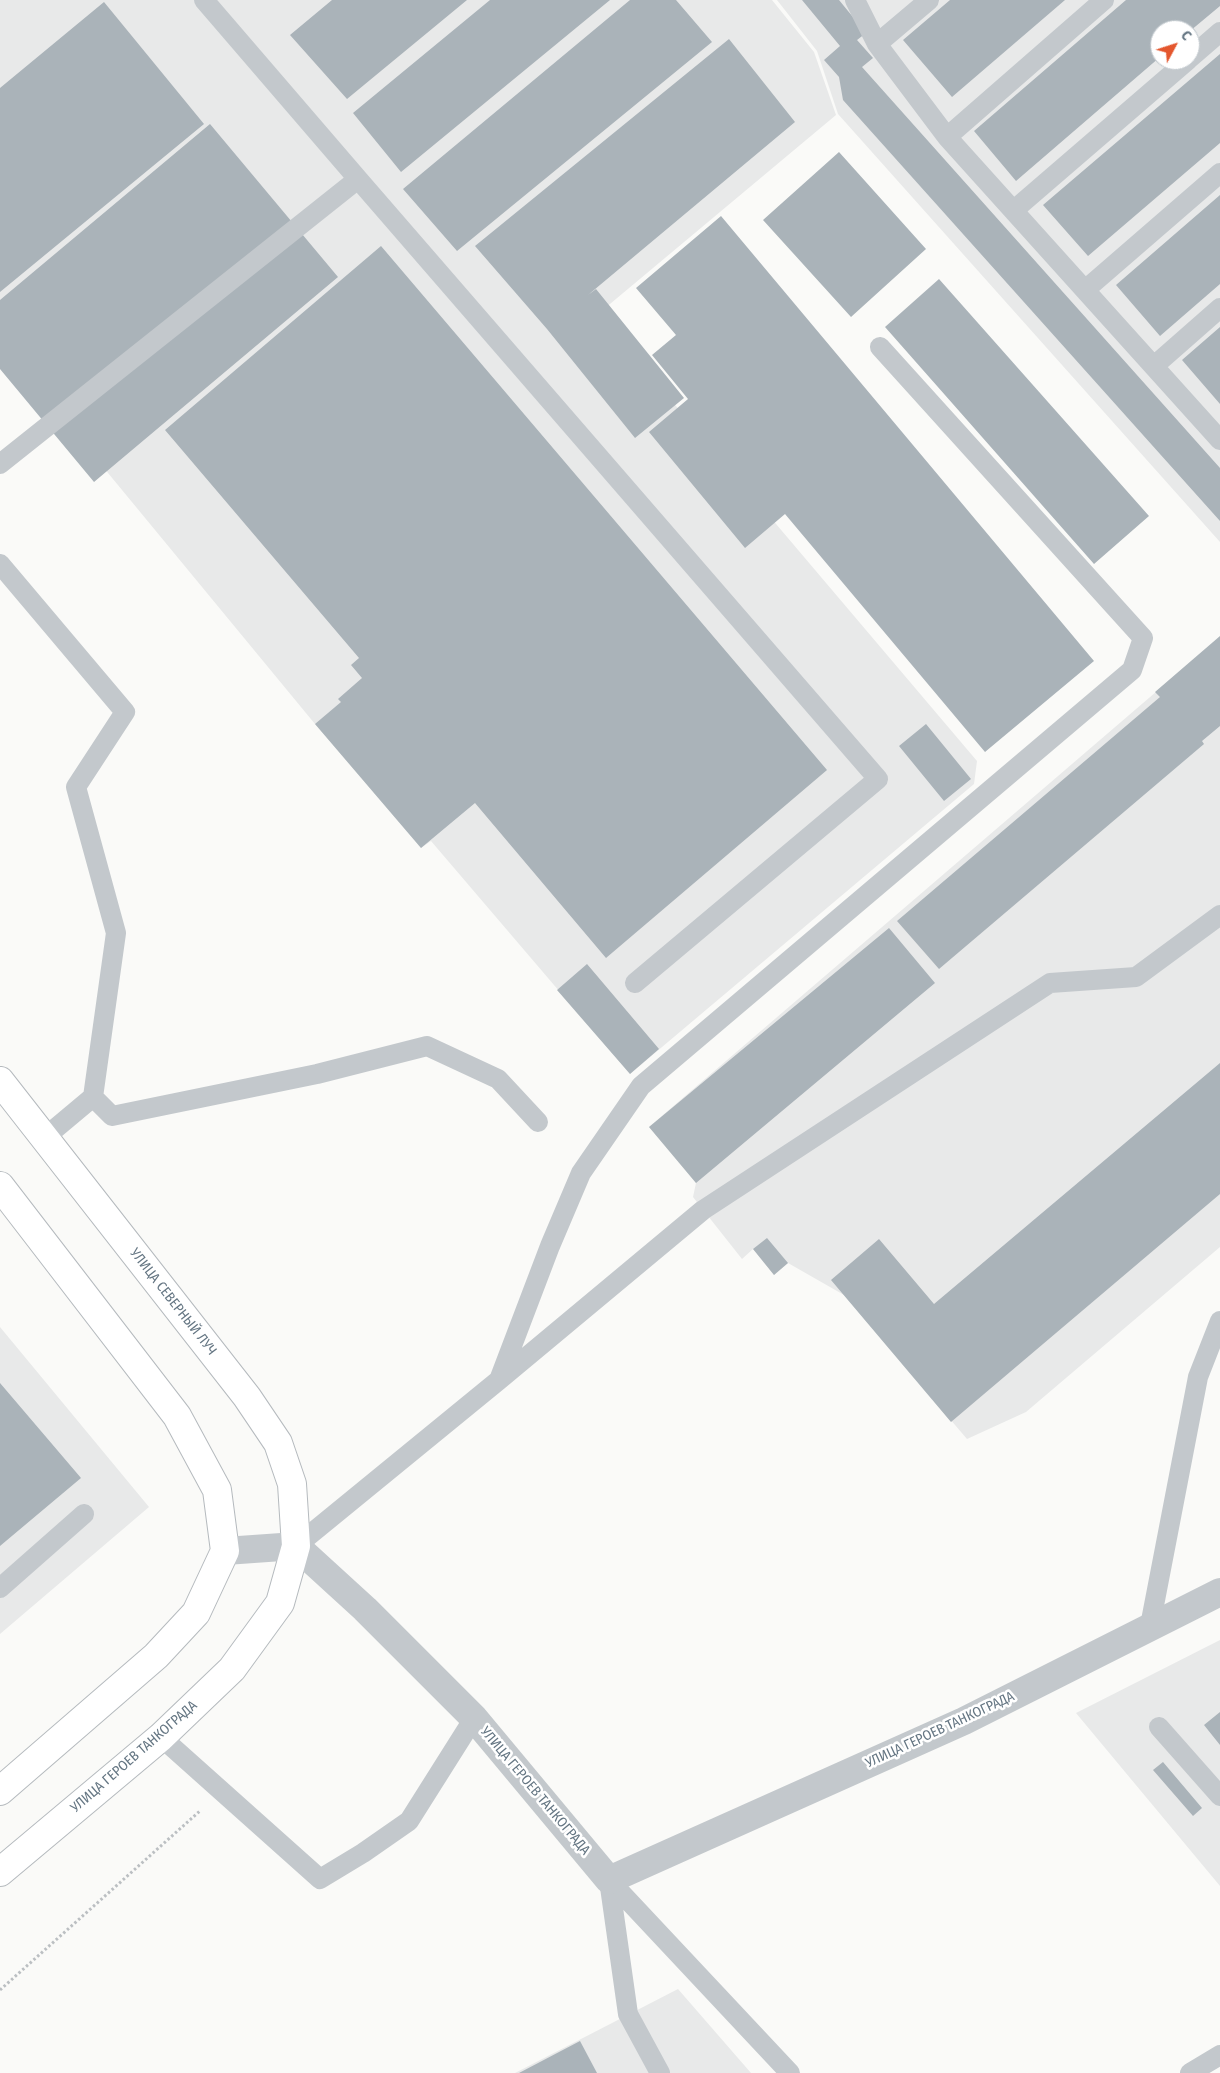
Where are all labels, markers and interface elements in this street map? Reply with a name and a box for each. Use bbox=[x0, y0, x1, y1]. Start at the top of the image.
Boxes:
north arrow bbox=[1150, 20, 1200, 70]
text: С bbox=[1177, 27, 1195, 44]
street label: УЛИЦА СЕВЕРНЫЙ ЛУЧ bbox=[126, 1245, 220, 1359]
street label: УЛИЦА ГЕРОЕВ ТАНКОГРАДА bbox=[863, 1688, 1017, 1772]
street label: УЛИЦА ГЕРОЕВ ТАНКОГРАДА bbox=[67, 1697, 201, 1817]
street label: УЛИЦА ГЕРОЕВ ТАНКОГРАДА bbox=[476, 1724, 594, 1858]

